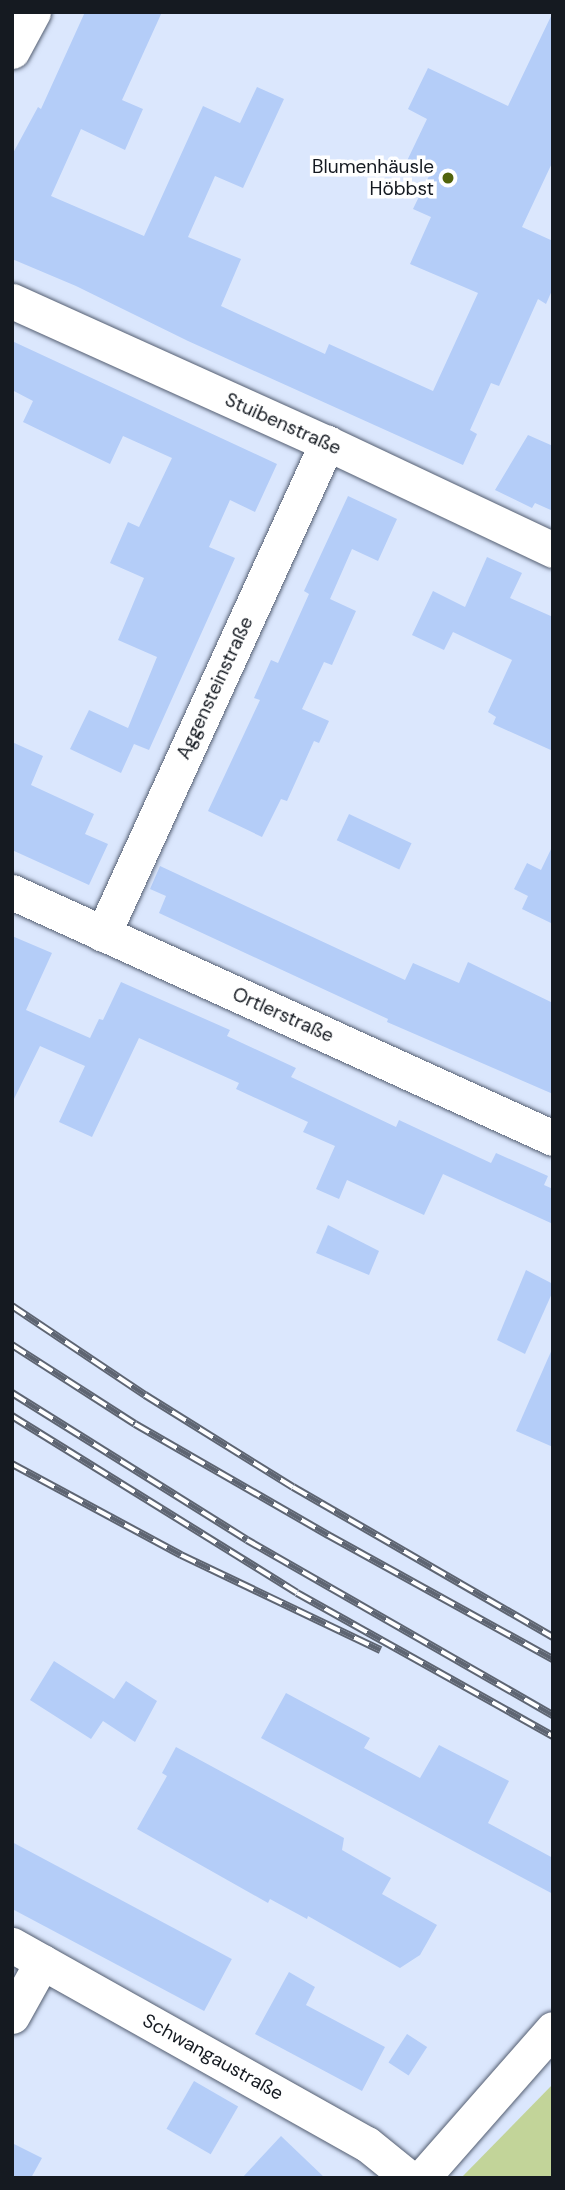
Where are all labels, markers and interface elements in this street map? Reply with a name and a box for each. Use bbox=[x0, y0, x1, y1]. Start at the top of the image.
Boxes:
place label: Blumenhäusle Höbbst bbox=[312, 156, 434, 200]
marker: Blumenhäusle Höbbst bbox=[440, 170, 456, 186]
street label: Stuibenstraße bbox=[221, 388, 345, 460]
street label: Aggensteinstraße bbox=[172, 613, 258, 763]
street label: Ortlerstraße bbox=[229, 983, 337, 1047]
street label: Schwangaustraße bbox=[139, 2009, 287, 2105]

